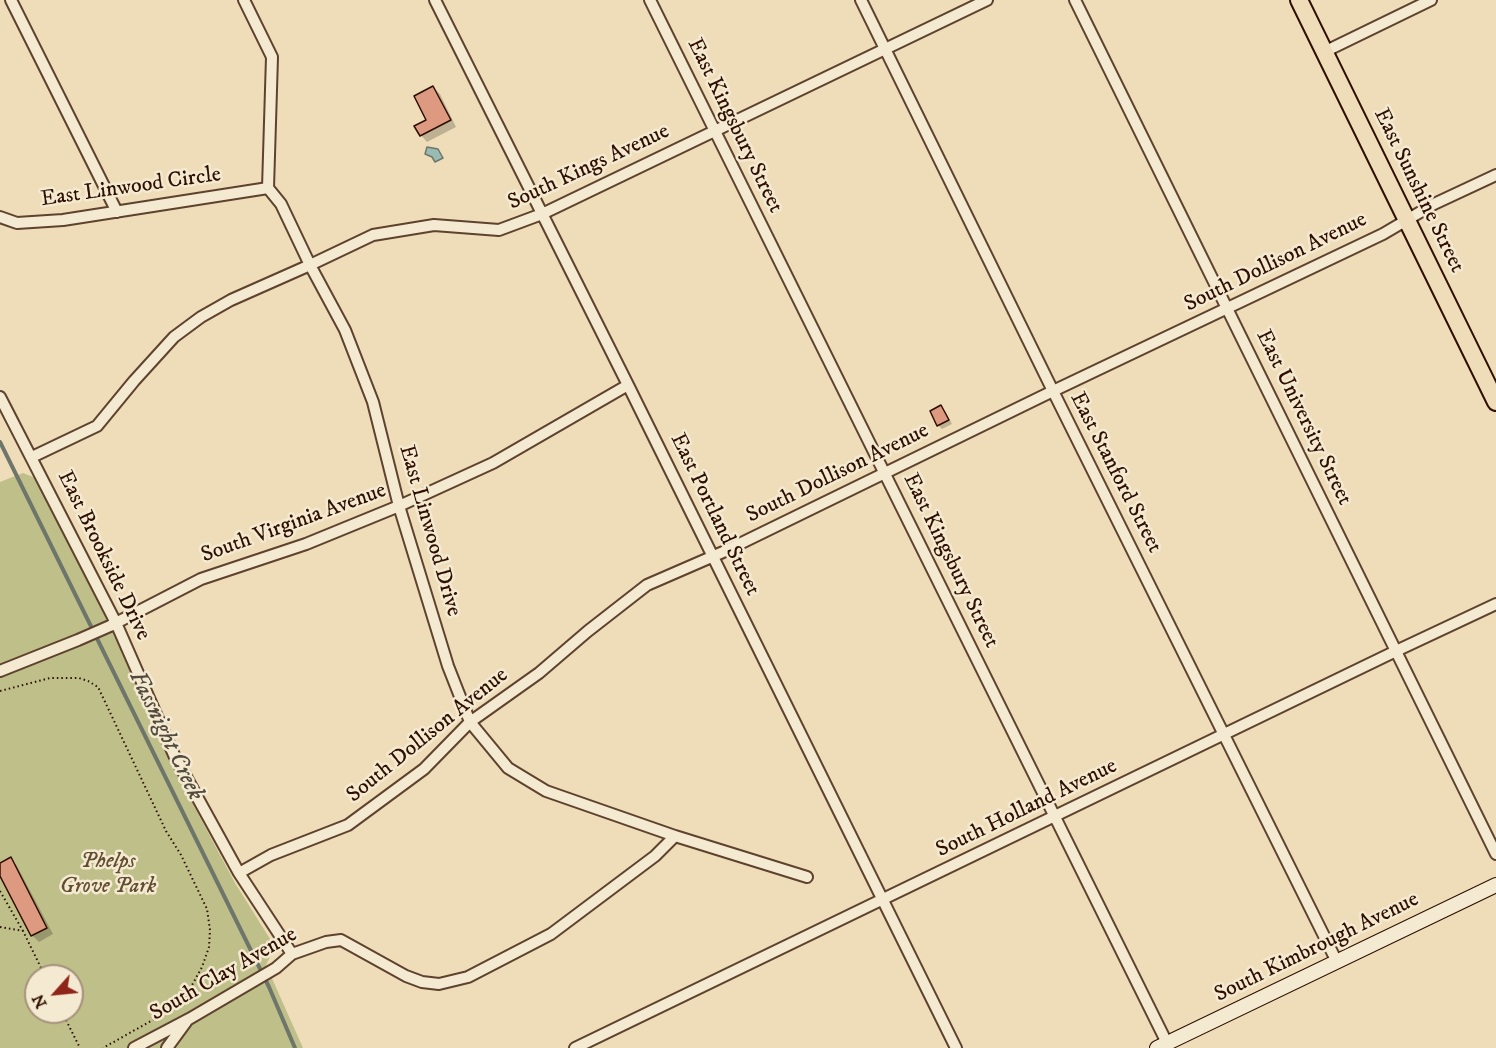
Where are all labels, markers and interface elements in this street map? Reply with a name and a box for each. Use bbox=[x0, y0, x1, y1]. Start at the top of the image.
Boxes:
street label: East Kingsbury Street bbox=[680, 34, 788, 218]
street label: East Sunshine Street bbox=[1367, 105, 1469, 277]
street label: South Kings Avenue bbox=[504, 119, 674, 217]
street label: East Linwood Circle bbox=[39, 162, 223, 214]
street label: South Dollison Avenue bbox=[1180, 207, 1372, 319]
street label: East University Street bbox=[1249, 326, 1357, 510]
street label: East Stanford Street bbox=[1063, 388, 1167, 558]
street label: South Dollison Avenue bbox=[742, 418, 934, 530]
street label: East Portland Street bbox=[663, 430, 765, 600]
street label: East Linwood Drive bbox=[392, 442, 466, 620]
street label: East Brookside Drive bbox=[51, 467, 155, 645]
street label: East Kingsbury Street bbox=[896, 469, 1004, 653]
street label: South Virginia Avenue bbox=[198, 478, 390, 570]
street label: South Dollison Avenue bbox=[342, 663, 514, 809]
water label: Fassnight Creek bbox=[121, 666, 209, 806]
street label: South Holland Avenue bbox=[932, 754, 1122, 864]
park label: Phelps Grove Park bbox=[60, 849, 156, 900]
street label: South Kimbrough Avenue bbox=[1211, 887, 1423, 1009]
street label: South Clay Avenue bbox=[146, 922, 302, 1028]
north arrow bbox=[24, 964, 84, 1024]
text: N bbox=[28, 991, 52, 1012]

